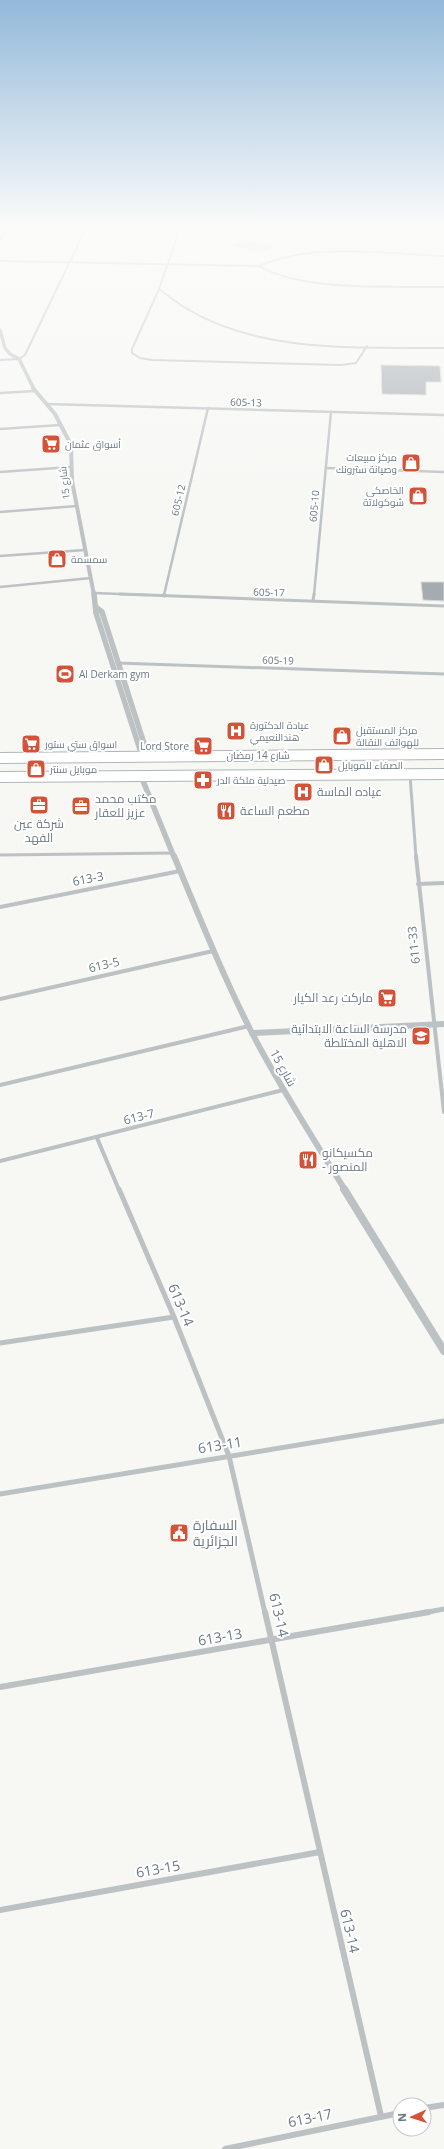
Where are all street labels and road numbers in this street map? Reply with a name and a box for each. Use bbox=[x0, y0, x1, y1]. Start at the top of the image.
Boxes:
street label: 605-13 bbox=[230, 394, 262, 410]
street label: شارع 15 bbox=[55, 466, 73, 500]
street label: 605-12 bbox=[168, 483, 188, 517]
street label: 605-10 bbox=[306, 489, 322, 522]
street label: 605-17 bbox=[253, 584, 285, 600]
street label: 605-19 bbox=[262, 652, 294, 668]
street label: شارع 14 رمضان bbox=[226, 748, 290, 762]
street label: 613-3 bbox=[71, 867, 105, 890]
street label: 611-33 bbox=[403, 925, 424, 965]
street label: 613-5 bbox=[87, 953, 121, 976]
street label: شارع 15 bbox=[266, 1046, 301, 1089]
street label: 613-7 bbox=[122, 1104, 156, 1129]
street label: 613-14 bbox=[164, 1281, 199, 1329]
street label: 613-11 bbox=[196, 1432, 243, 1457]
street label: 613-14 bbox=[265, 1591, 294, 1639]
street label: 613-13 bbox=[196, 1623, 243, 1650]
street label: 613-15 bbox=[134, 1855, 181, 1882]
street label: 613-14 bbox=[336, 1907, 365, 1955]
street label: 613-17 bbox=[286, 2104, 334, 2131]

